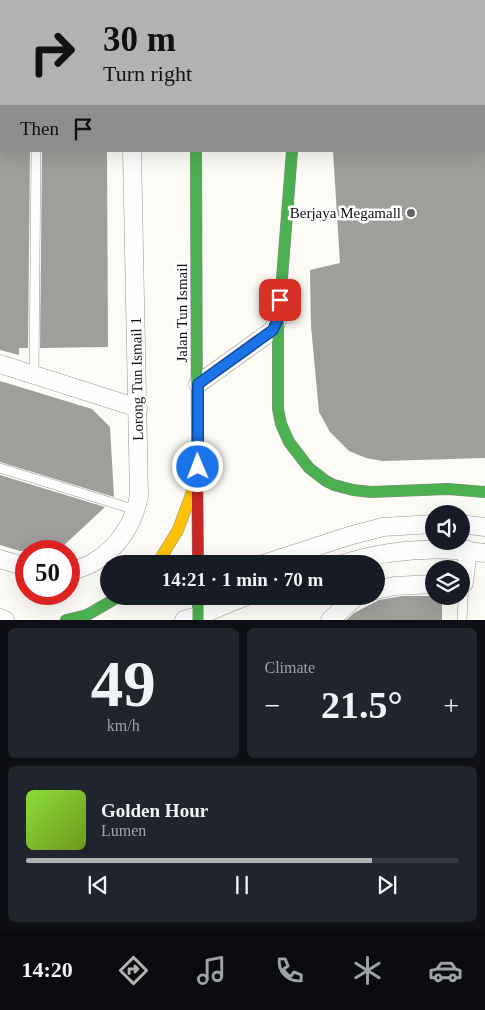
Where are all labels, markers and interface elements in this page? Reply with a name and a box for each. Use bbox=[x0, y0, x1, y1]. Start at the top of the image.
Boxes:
icon: right bbox=[20, 20, 85, 85]
text: 30 m bbox=[103, 20, 176, 59]
text: Turn right bbox=[103, 61, 192, 86]
icon: arrive bbox=[69, 115, 97, 143]
text: Then bbox=[20, 118, 59, 139]
place label: Berjaya Megamall bbox=[290, 205, 401, 221]
marker: Berjaya Megamall bbox=[405, 207, 417, 219]
street label: Jalan Tun Ismail bbox=[174, 263, 190, 363]
pin bbox=[259, 279, 301, 321]
icon: arrive bbox=[266, 286, 294, 314]
street label: Lorong Tun Ismail 1 bbox=[128, 317, 146, 441]
position arrow bbox=[171, 440, 223, 492]
map controls bbox=[425, 505, 470, 605]
button: sound bbox=[425, 505, 470, 550]
speed limit sign: 50 bbox=[15, 540, 80, 605]
button: layers bbox=[425, 560, 470, 605]
text: 14:21 · 1 min · 70 m bbox=[162, 569, 323, 590]
text: 49 bbox=[91, 648, 156, 720]
text: Climate bbox=[265, 659, 315, 676]
text: 21.5° bbox=[321, 684, 403, 726]
text: − bbox=[265, 690, 280, 721]
text: + bbox=[443, 690, 459, 721]
text: km/h bbox=[107, 717, 140, 734]
text: Golden Hour bbox=[101, 800, 208, 821]
text: Lumen bbox=[101, 822, 146, 839]
icon: previous bbox=[84, 871, 112, 899]
icon: pause bbox=[228, 871, 256, 899]
icon: next bbox=[373, 871, 401, 899]
icon: directions bbox=[116, 953, 151, 988]
icon: music bbox=[194, 953, 229, 988]
icon: phone bbox=[272, 953, 307, 988]
icon: climate bbox=[350, 953, 385, 988]
icon: car bbox=[428, 953, 463, 988]
text: 14:20 bbox=[22, 957, 73, 982]

